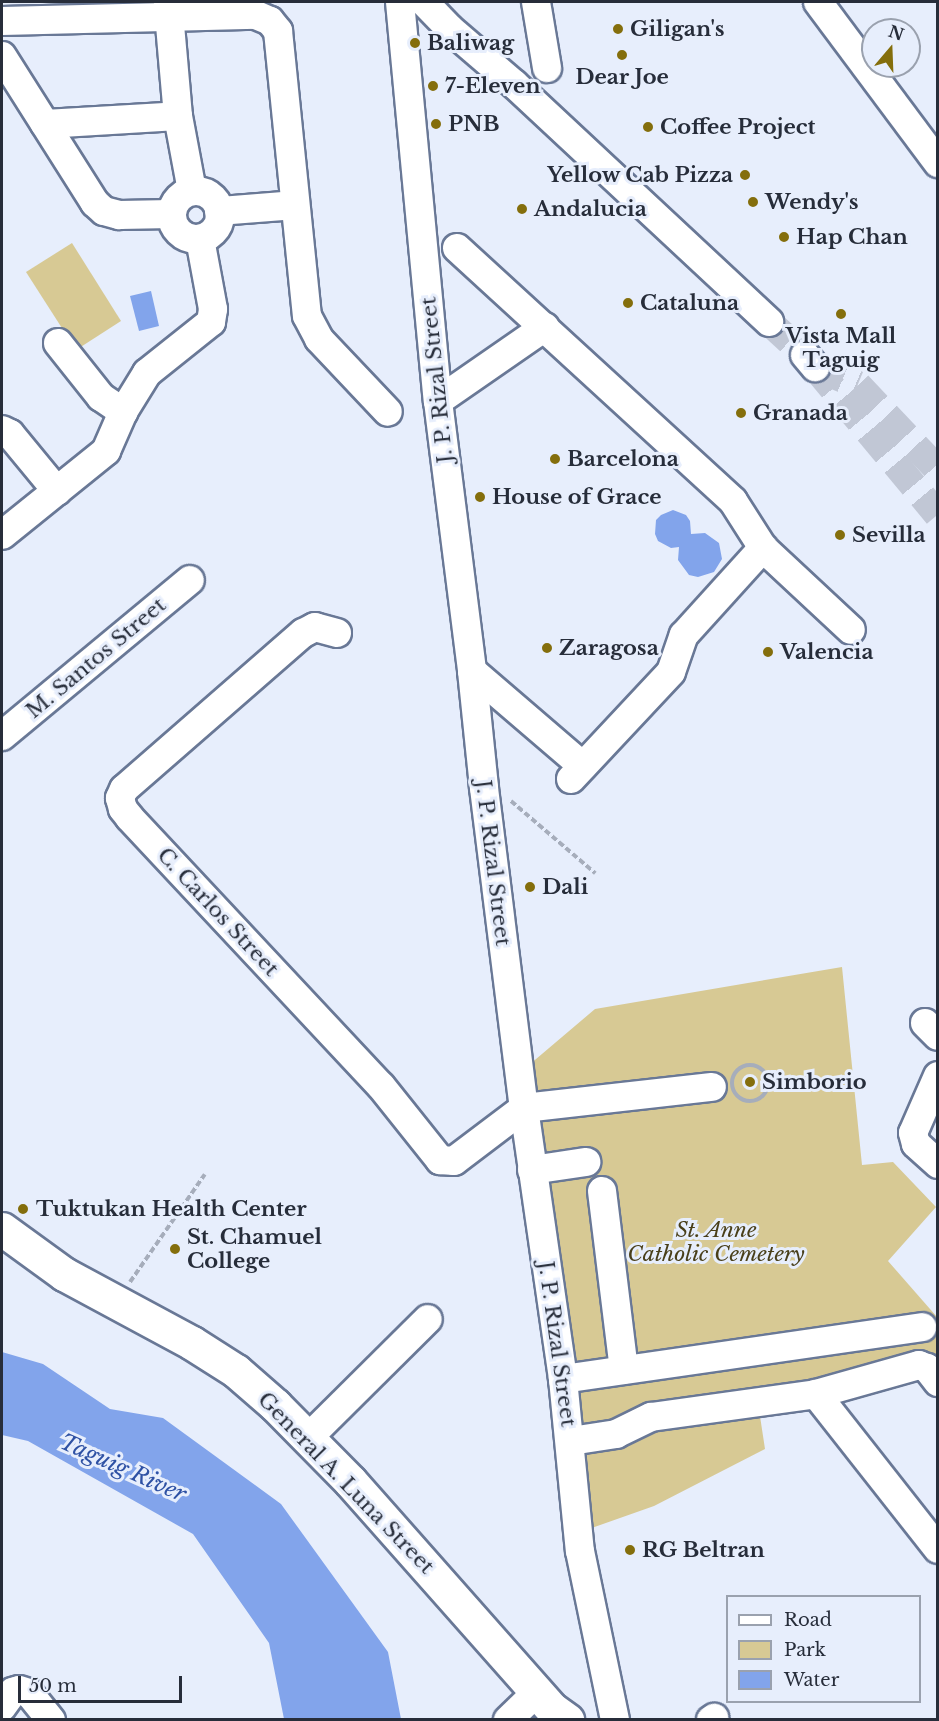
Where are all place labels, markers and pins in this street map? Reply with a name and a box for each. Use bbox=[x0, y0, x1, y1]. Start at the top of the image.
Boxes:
place label: Giligan's bbox=[630, 16, 725, 42]
marker: Giligan's bbox=[611, 22, 625, 36]
place label: Baliwag bbox=[427, 30, 514, 56]
marker: Baliwag bbox=[408, 36, 422, 50]
marker: Dear Joe bbox=[615, 48, 629, 62]
place label: Dear Joe bbox=[575, 64, 669, 90]
place label: 7-Eleven bbox=[445, 73, 540, 99]
marker: 7-Eleven bbox=[426, 79, 440, 93]
place label: PNB bbox=[448, 111, 500, 137]
place label: Coffee Project bbox=[660, 114, 816, 140]
marker: PNB bbox=[429, 117, 443, 131]
marker: Coffee Project bbox=[641, 120, 655, 134]
place label: Yellow Cab Pizza bbox=[547, 162, 733, 188]
marker: Yellow Cab Pizza bbox=[738, 168, 752, 182]
place label: Wendy's bbox=[765, 189, 859, 215]
marker: Wendy's bbox=[746, 195, 760, 209]
place label: Andalucia bbox=[534, 196, 647, 222]
marker: Andalucia bbox=[515, 202, 529, 216]
place label: Hap Chan bbox=[796, 224, 908, 250]
marker: Hap Chan bbox=[777, 230, 791, 244]
place label: Cataluna bbox=[640, 290, 739, 316]
marker: Cataluna bbox=[621, 296, 635, 310]
marker: Vista Mall Taguig bbox=[834, 307, 848, 321]
place label: Vista Mall Taguig bbox=[786, 323, 896, 373]
place label: Granada bbox=[753, 400, 848, 426]
marker: Granada bbox=[734, 406, 748, 420]
place label: Barcelona bbox=[567, 446, 679, 472]
marker: Barcelona bbox=[548, 452, 562, 466]
place label: House of Grace bbox=[492, 484, 662, 510]
marker: House of Grace bbox=[473, 490, 487, 504]
place label: Sevilla bbox=[852, 522, 926, 548]
marker: Sevilla bbox=[833, 528, 847, 542]
place label: Zaragosa bbox=[559, 635, 659, 661]
place label: Valencia bbox=[780, 639, 873, 665]
marker: Zaragosa bbox=[540, 641, 554, 655]
marker: Valencia bbox=[761, 645, 775, 659]
place label: Dali bbox=[542, 874, 588, 900]
marker: Dali bbox=[523, 880, 537, 894]
place label: Simborio bbox=[762, 1069, 867, 1095]
marker: Simborio bbox=[743, 1075, 757, 1089]
place label: Tuktukan Health Center bbox=[36, 1196, 307, 1222]
marker: Tuktukan Health Center bbox=[14, 1200, 32, 1218]
place label: St. Chamuel College bbox=[187, 1224, 322, 1274]
marker: St. Chamuel College bbox=[168, 1242, 182, 1256]
place label: RG Beltran bbox=[642, 1537, 765, 1563]
marker: RG Beltran bbox=[623, 1543, 637, 1557]

